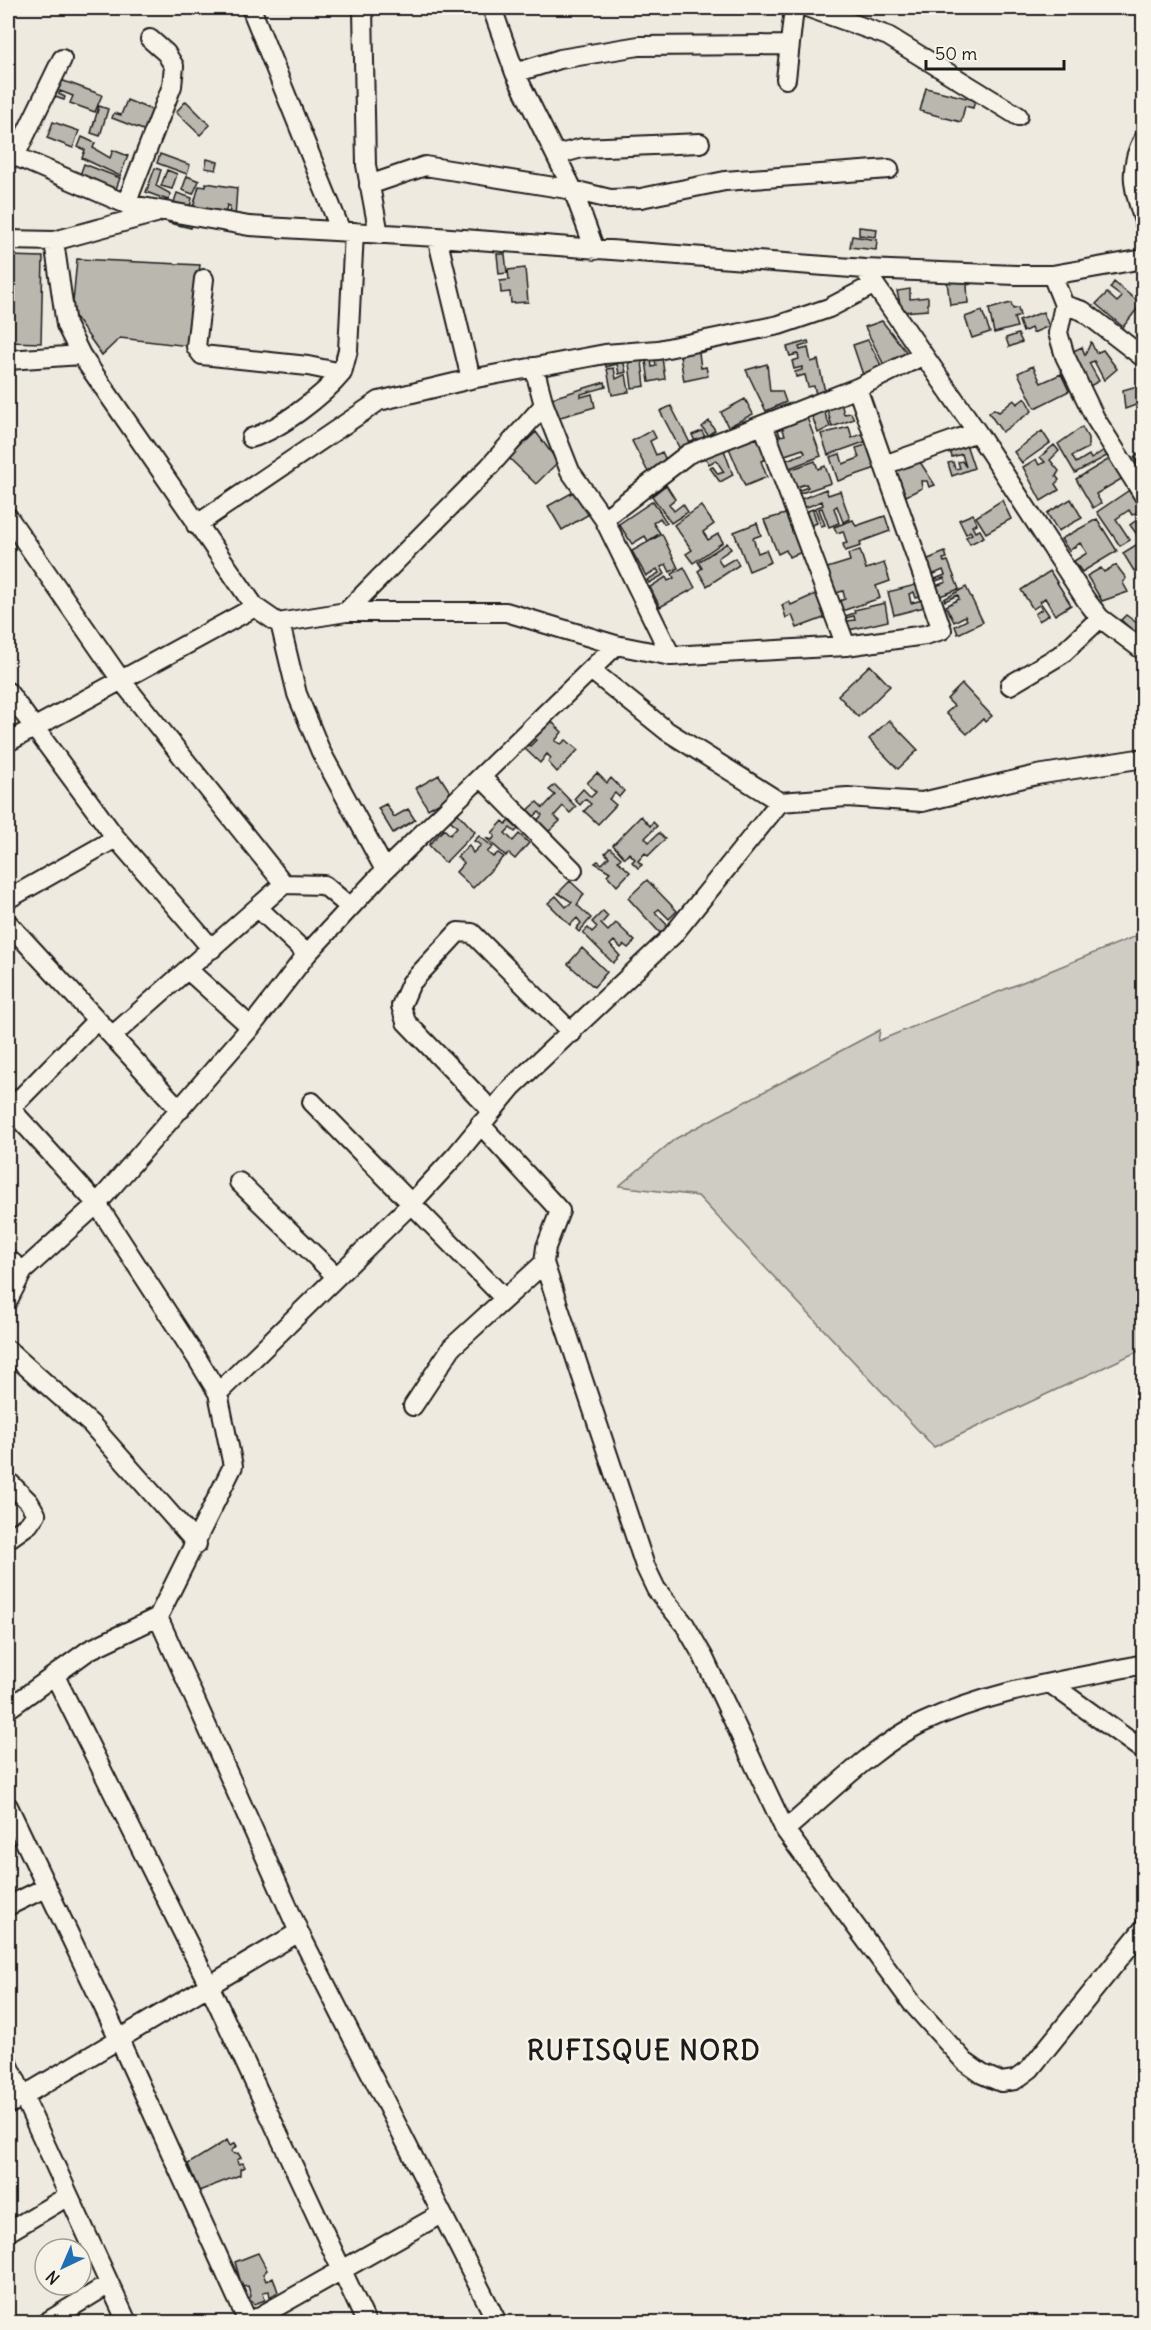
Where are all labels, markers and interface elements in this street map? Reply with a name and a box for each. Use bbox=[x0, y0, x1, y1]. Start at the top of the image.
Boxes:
scale bar bbox=[926, 33, 1064, 71]
text: 50 m bbox=[935, 42, 977, 65]
district label: RUFISQUE NORD bbox=[527, 2033, 761, 2067]
north arrow bbox=[33, 2237, 93, 2297]
text: N bbox=[42, 2267, 64, 2289]

